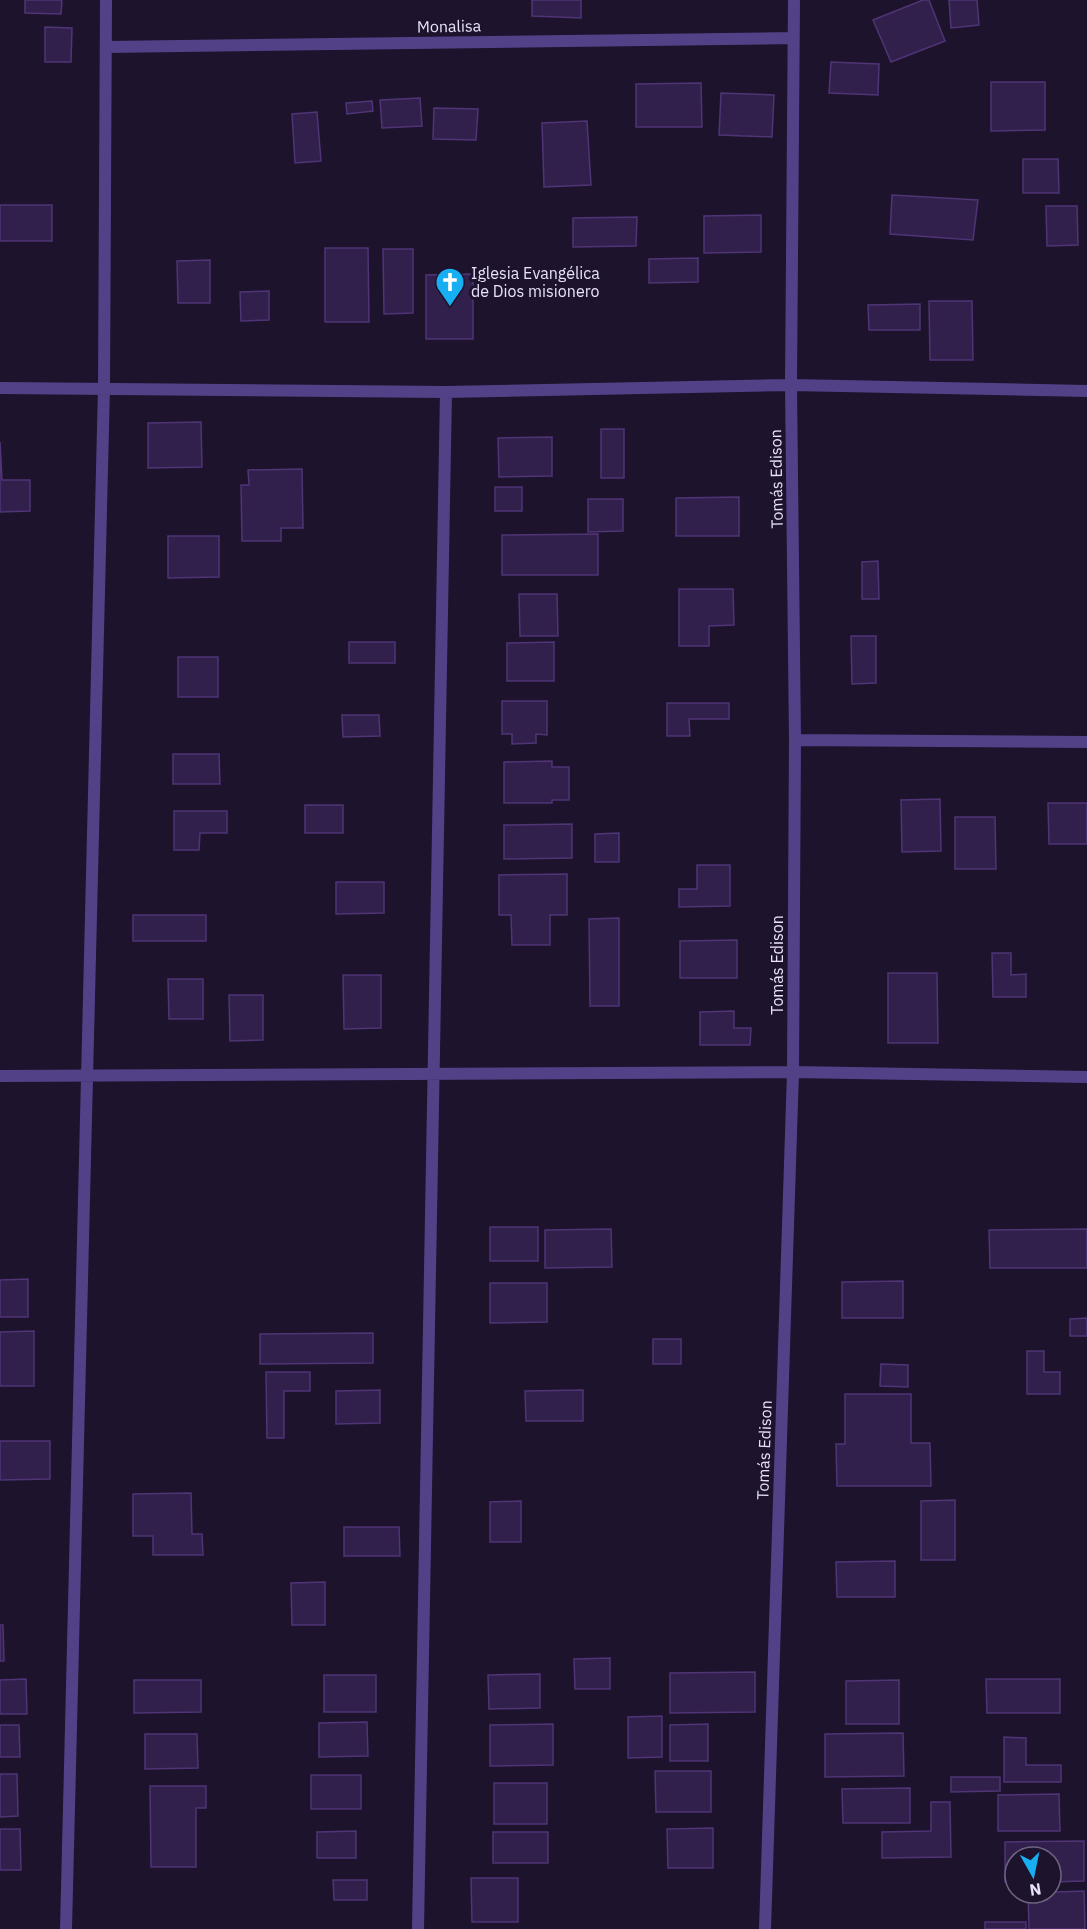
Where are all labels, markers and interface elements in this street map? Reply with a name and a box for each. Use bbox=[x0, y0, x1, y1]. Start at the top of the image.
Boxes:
street label: Monalisa bbox=[417, 15, 482, 37]
place label: Iglesia Evangélica de Dios misionero bbox=[471, 263, 600, 301]
church icon: Iglesia Evangélica de Dios misionero bbox=[434, 266, 466, 308]
street label: Tomás Edison bbox=[765, 429, 787, 529]
street label: Tomás Edison bbox=[767, 915, 787, 1015]
street label: Tomás Edison bbox=[752, 1400, 776, 1500]
north arrow bbox=[1003, 1845, 1063, 1905]
text: N bbox=[1028, 1879, 1043, 1901]

